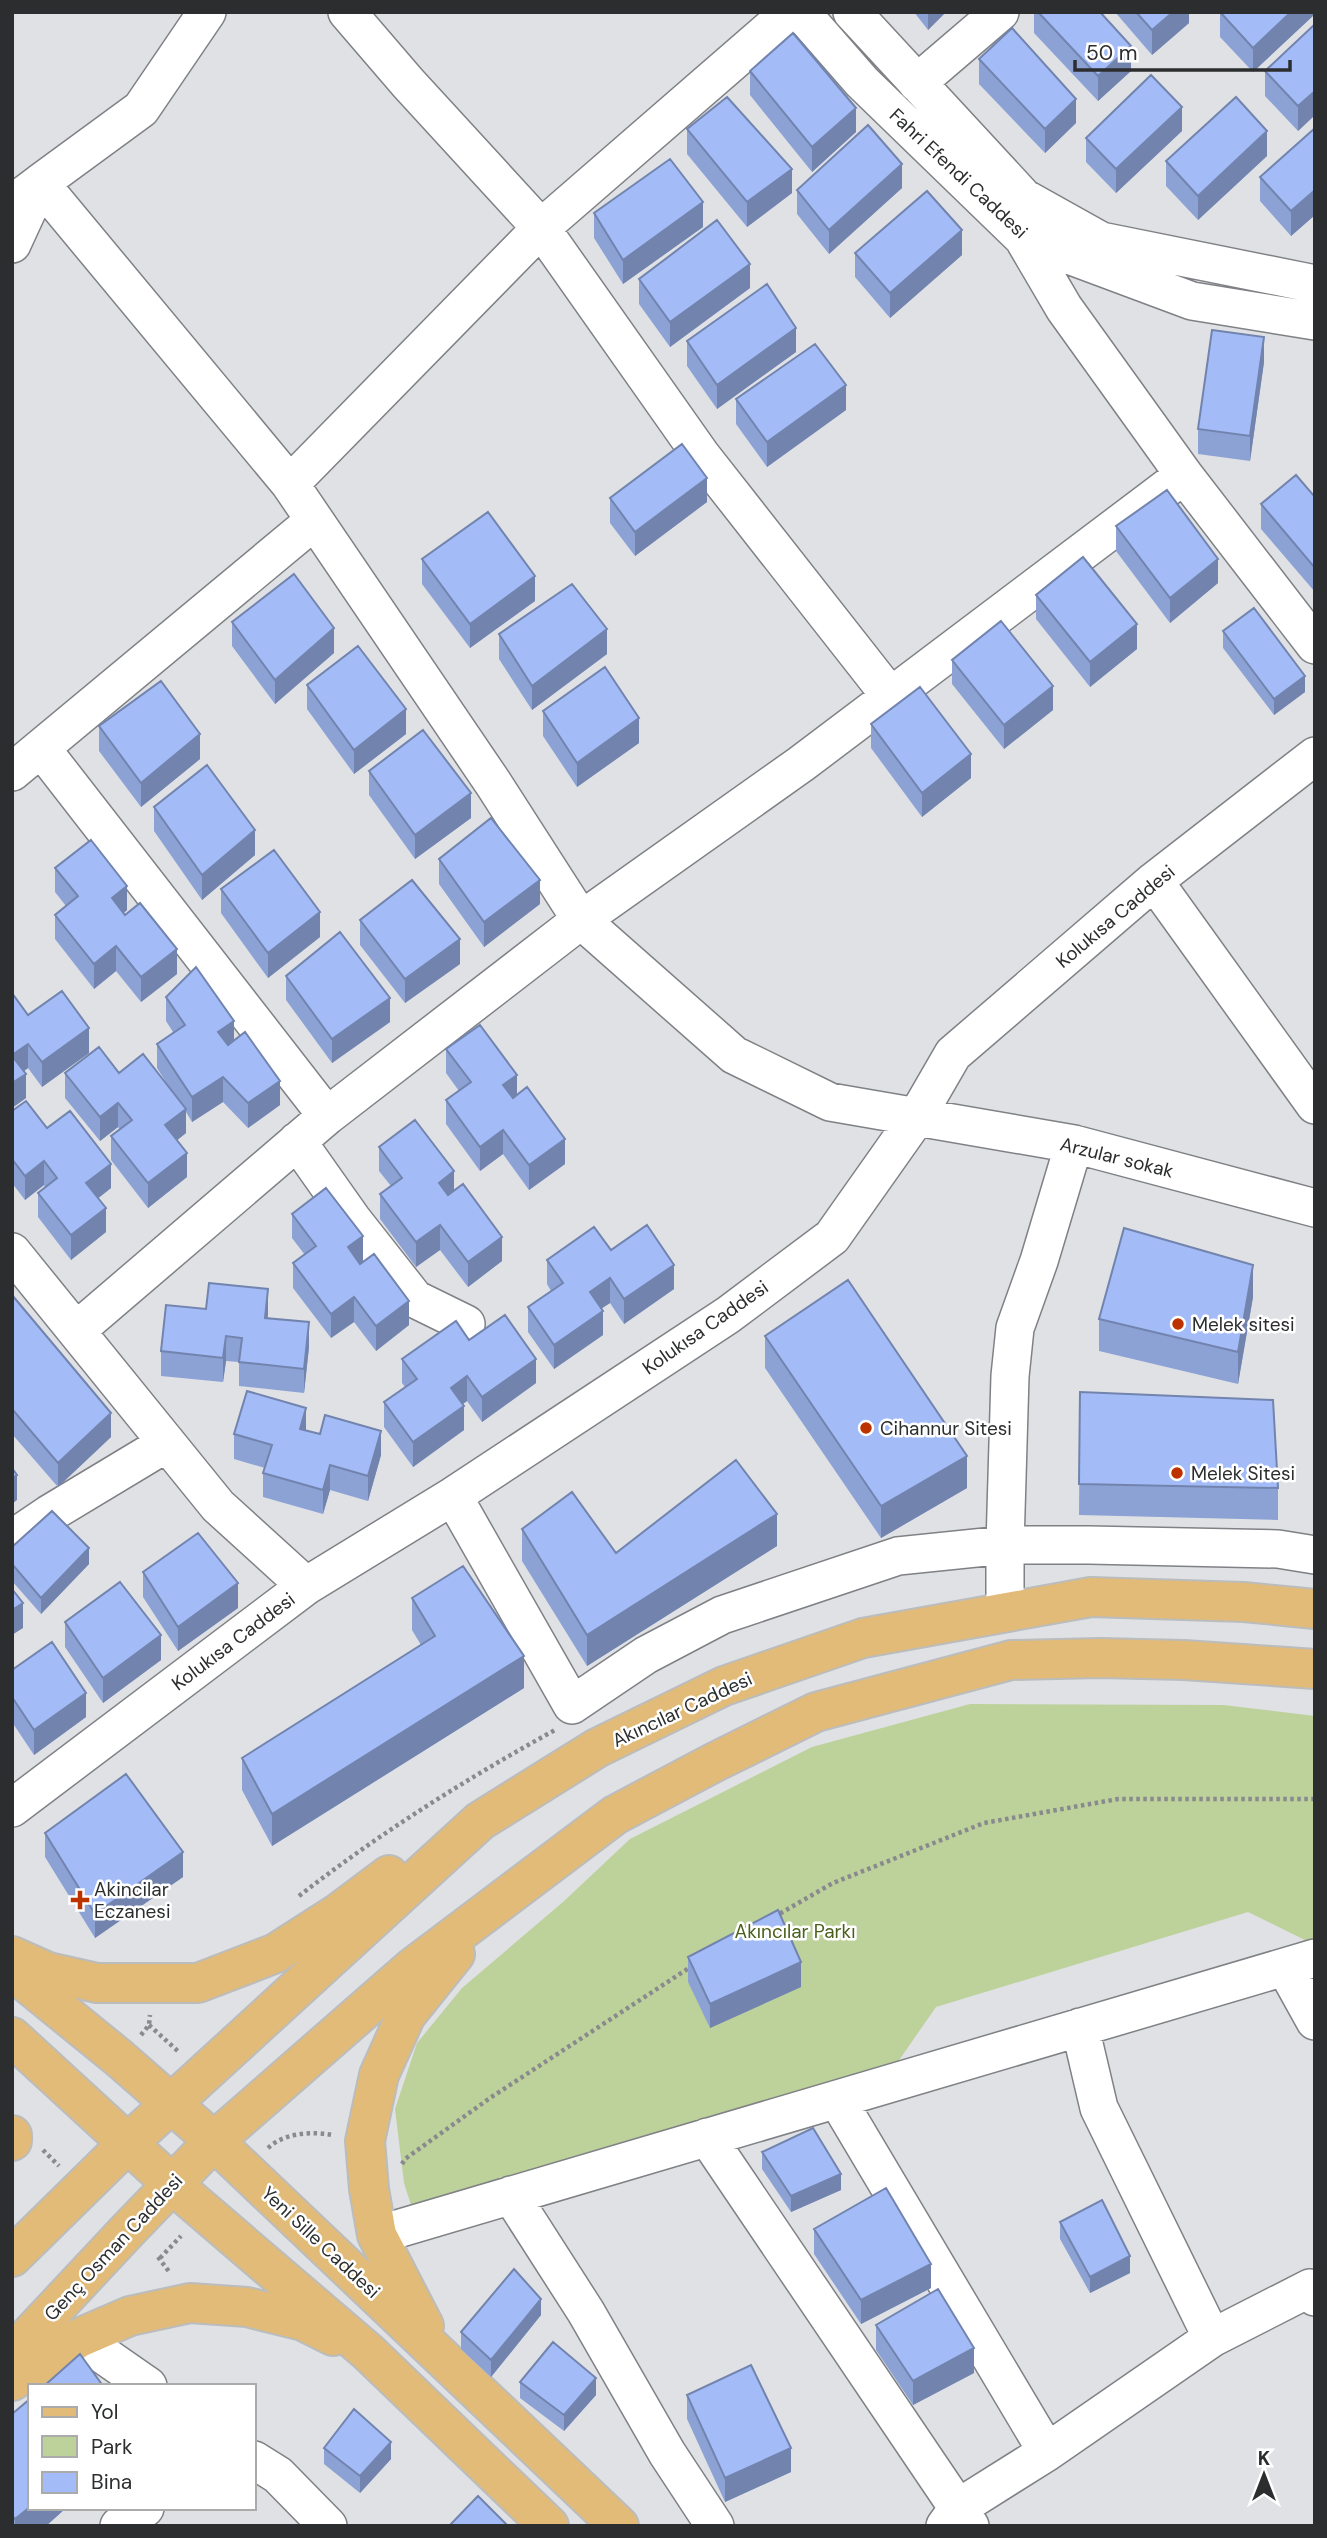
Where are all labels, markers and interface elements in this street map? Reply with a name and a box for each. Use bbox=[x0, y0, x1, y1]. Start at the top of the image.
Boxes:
scale bar bbox=[1075, 28, 1290, 72]
text: 50 m bbox=[1086, 39, 1137, 67]
street label: Fahri Efendi Caddesi bbox=[884, 103, 1033, 244]
street label: Kolukısa Caddesi bbox=[1050, 859, 1180, 974]
street label: Arzular sokak bbox=[1058, 1131, 1177, 1184]
street label: Kolukısa Caddesi bbox=[637, 1275, 773, 1380]
place label: Melek sitesi bbox=[1192, 1312, 1295, 1337]
marker: Melek sitesi bbox=[1170, 1316, 1186, 1332]
place label: Cihannur Sitesi bbox=[880, 1416, 1012, 1441]
marker: Cihannur Sitesi bbox=[858, 1420, 874, 1436]
place label: Melek Sitesi bbox=[1191, 1461, 1295, 1486]
marker: Melek Sitesi bbox=[1169, 1465, 1185, 1481]
street label: Kolukısa Caddesi bbox=[167, 1587, 300, 1696]
street label: Akıncılar Caddesi bbox=[608, 1666, 756, 1753]
place label: Akincilar Eczanesi bbox=[94, 1877, 170, 1924]
marker: Akincilar Eczanesi bbox=[72, 1892, 88, 1908]
park label: Akıncılar Parkı bbox=[735, 1919, 855, 1944]
street label: Genç Osman Caddesi bbox=[39, 2169, 188, 2326]
street label: Yeni Sille Caddesi bbox=[256, 2181, 385, 2304]
legend bbox=[28, 2384, 256, 2510]
text: Yol bbox=[91, 2398, 119, 2426]
text: Park bbox=[91, 2433, 133, 2461]
north arrow bbox=[1229, 2440, 1299, 2510]
text: K bbox=[1258, 2446, 1270, 2471]
text: Bina bbox=[91, 2468, 132, 2496]

